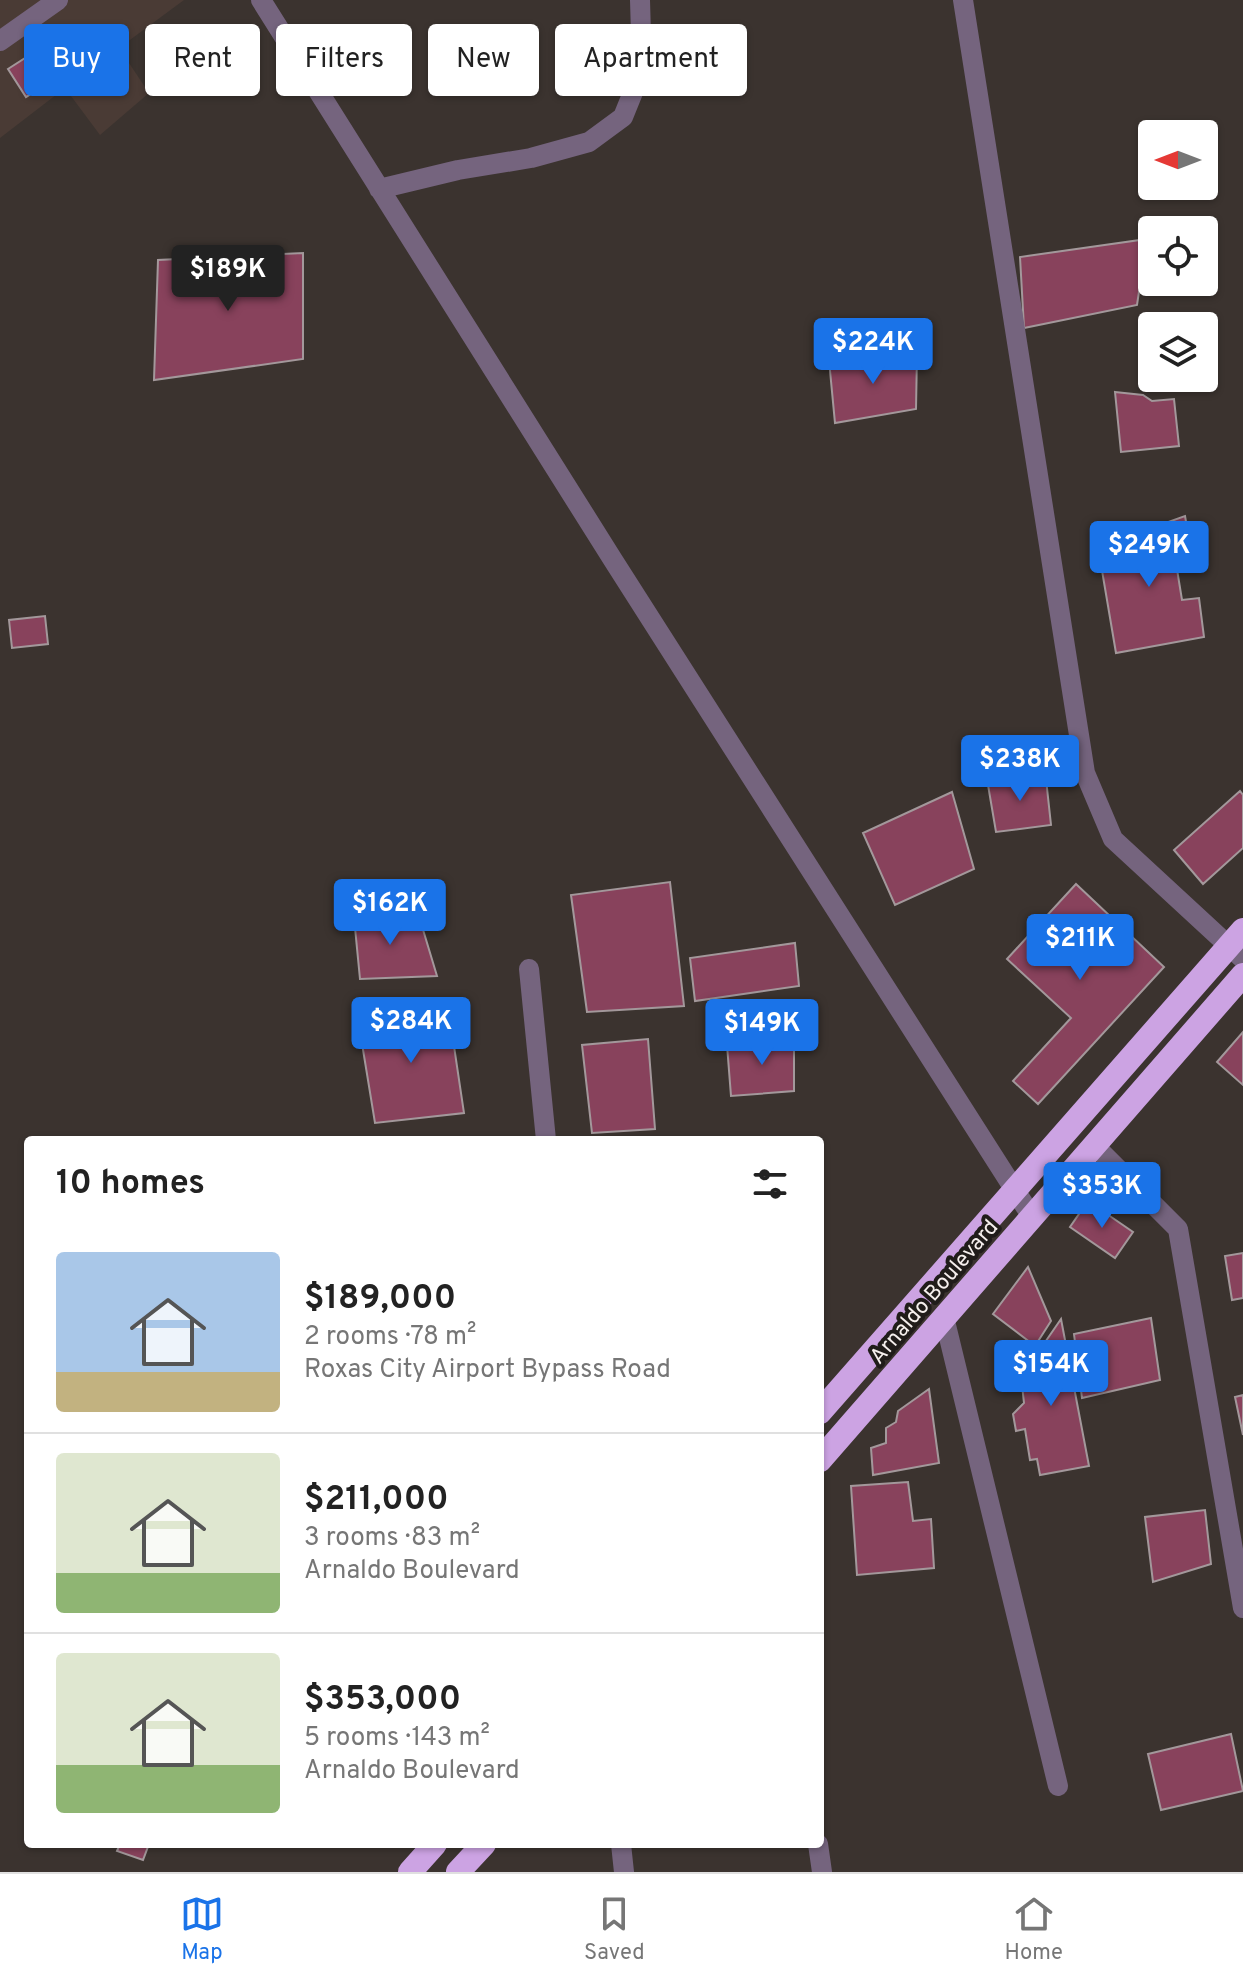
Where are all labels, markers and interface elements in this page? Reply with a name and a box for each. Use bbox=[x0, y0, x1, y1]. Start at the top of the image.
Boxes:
chip: Buy bbox=[24, 24, 129, 96]
chip: Rent bbox=[145, 24, 260, 96]
chip: Filters bbox=[276, 24, 412, 96]
chip: New bbox=[428, 24, 539, 96]
chip: Apartment bbox=[555, 24, 747, 96]
north arrow bbox=[1138, 120, 1218, 200]
map controls bbox=[1138, 120, 1218, 392]
button: locate bbox=[1138, 216, 1218, 296]
pin: $189K bbox=[172, 245, 284, 313]
text: $189K bbox=[190, 254, 266, 287]
button: layers bbox=[1138, 312, 1218, 392]
pin: $224K bbox=[817, 318, 929, 386]
text: $224K bbox=[832, 327, 914, 360]
pin: $249K bbox=[1093, 521, 1205, 589]
text: $249K bbox=[1108, 530, 1190, 563]
pin: $238K bbox=[964, 735, 1076, 803]
text: $238K bbox=[979, 744, 1061, 777]
pin: $162K bbox=[334, 879, 446, 947]
text: $162K bbox=[352, 888, 428, 921]
pin: $211K bbox=[1024, 914, 1136, 982]
text: $211K bbox=[1045, 923, 1115, 956]
pin: $284K bbox=[355, 997, 467, 1065]
pin: $149K bbox=[706, 999, 818, 1067]
text: $284K bbox=[369, 1006, 453, 1039]
text: $149K bbox=[723, 1008, 801, 1041]
icon: filters bbox=[748, 1162, 792, 1206]
pin: $353K bbox=[1046, 1162, 1158, 1230]
text: 10 homes bbox=[56, 1163, 205, 1206]
text: $353K bbox=[1061, 1171, 1143, 1204]
street label: Arnaldo Boulevard bbox=[865, 1215, 1005, 1370]
text: $189,000 bbox=[304, 1278, 456, 1321]
icon: home bbox=[120, 1284, 216, 1380]
text: 2 rooms · 78 m² bbox=[304, 1321, 476, 1354]
pin: $154K bbox=[995, 1340, 1107, 1408]
text: $154K bbox=[1012, 1349, 1090, 1382]
text: Roxas City Airport Bypass Road bbox=[304, 1354, 671, 1387]
text: $211,000 bbox=[304, 1479, 449, 1522]
icon: home bbox=[120, 1485, 216, 1581]
text: 3 rooms · 83 m² bbox=[304, 1522, 480, 1555]
text: Arnaldo Boulevard bbox=[304, 1555, 520, 1588]
text: $353,000 bbox=[304, 1679, 461, 1722]
icon: home bbox=[120, 1685, 216, 1781]
text: 5 rooms · 143 m² bbox=[304, 1722, 490, 1755]
text: Arnaldo Boulevard bbox=[304, 1755, 520, 1788]
tab: Map bbox=[180, 1892, 224, 1967]
tab: Saved bbox=[584, 1892, 645, 1967]
tab: Home bbox=[1005, 1892, 1063, 1967]

